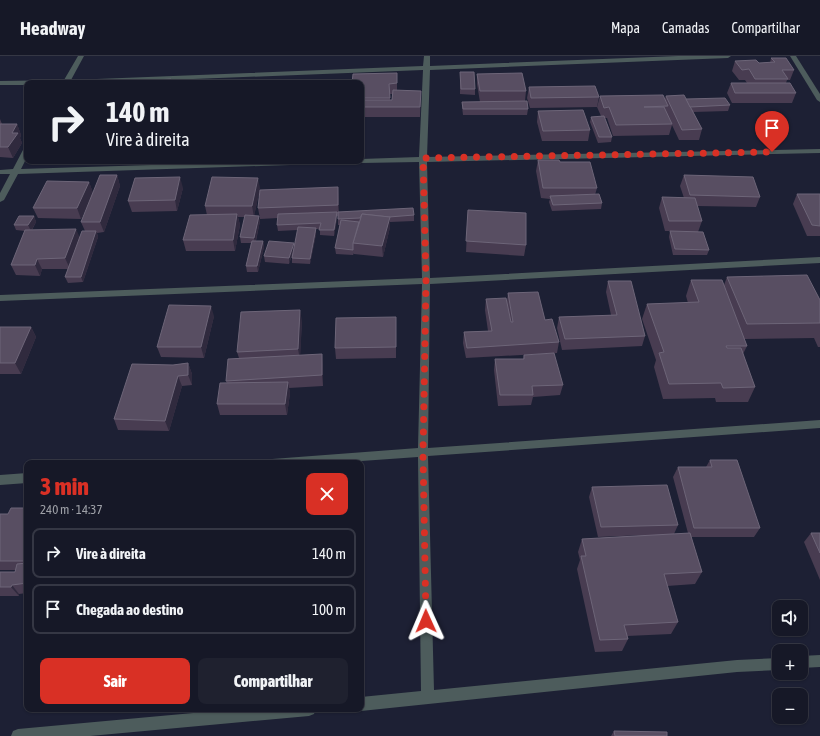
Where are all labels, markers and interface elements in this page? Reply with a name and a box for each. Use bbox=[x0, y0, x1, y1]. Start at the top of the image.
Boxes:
text: Headway bbox=[20, 17, 85, 39]
text: Mapa bbox=[611, 20, 640, 36]
text: Camadas bbox=[662, 20, 710, 36]
text: Compartilhar bbox=[732, 20, 800, 36]
icon: right bbox=[40, 96, 92, 148]
text: 140 m bbox=[106, 96, 169, 128]
pin bbox=[755, 111, 789, 152]
icon: arrive bbox=[761, 117, 783, 139]
text: Vire à direita bbox=[106, 129, 190, 150]
text: 3 min bbox=[40, 473, 89, 500]
button: close bbox=[306, 473, 348, 515]
text: 240 m · 14:37 bbox=[40, 502, 103, 517]
icon: right bbox=[42, 542, 64, 564]
text: Vire à direita bbox=[76, 545, 146, 562]
text: 140 m bbox=[312, 545, 346, 562]
icon: arrive bbox=[42, 598, 64, 620]
position arrow bbox=[405, 600, 447, 642]
map controls bbox=[772, 600, 808, 724]
button: sound bbox=[772, 600, 808, 636]
text: Chegada ao destino bbox=[76, 601, 184, 618]
text: 100 m bbox=[312, 601, 346, 618]
button: + bbox=[772, 644, 808, 680]
button: Sair bbox=[40, 658, 190, 704]
button: Compartilhar bbox=[198, 658, 348, 704]
button: − bbox=[772, 688, 808, 724]

